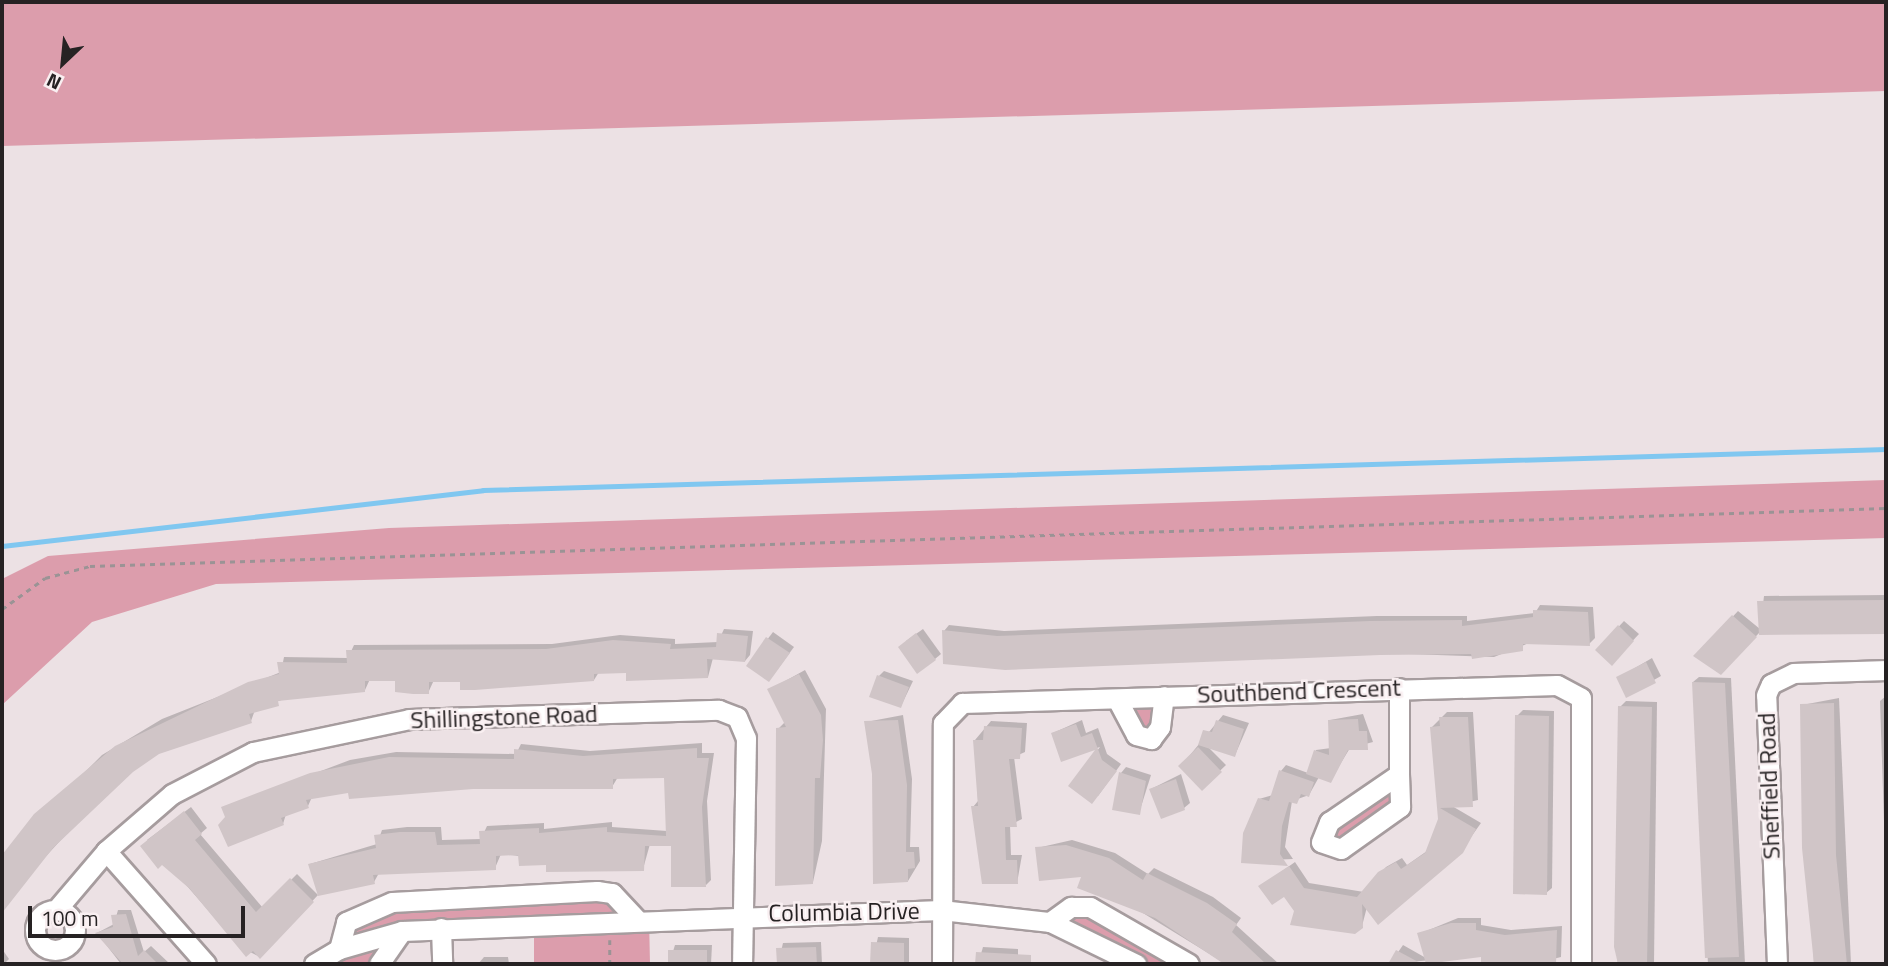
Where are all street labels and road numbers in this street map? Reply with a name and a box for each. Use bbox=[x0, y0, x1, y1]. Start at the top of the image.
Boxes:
street label: Southbend Crescent bbox=[1197, 673, 1401, 709]
street label: Shillingstone Road bbox=[410, 699, 598, 735]
street label: Sheffield Road bbox=[1752, 712, 1786, 860]
street label: Columbia Drive bbox=[768, 896, 920, 928]

